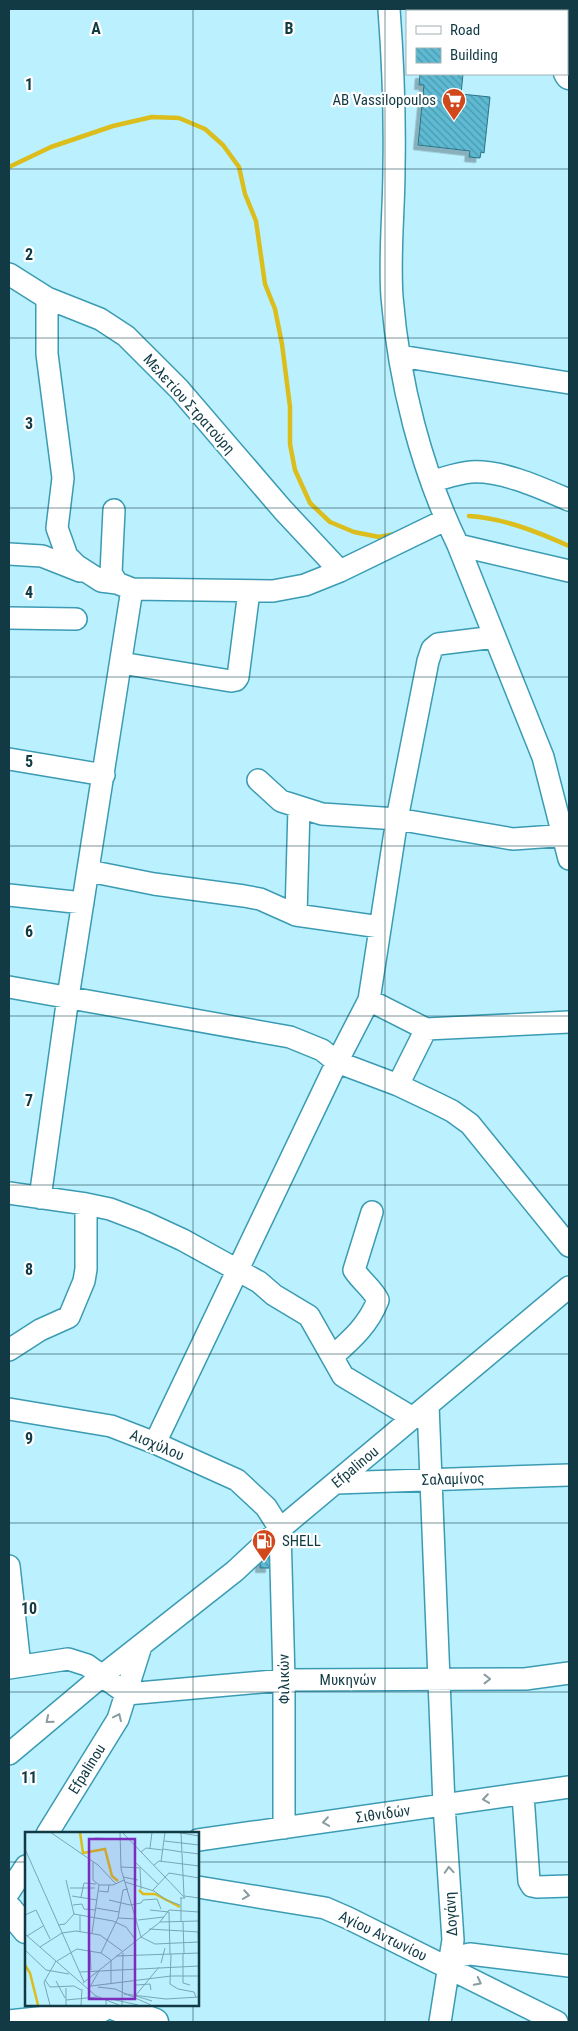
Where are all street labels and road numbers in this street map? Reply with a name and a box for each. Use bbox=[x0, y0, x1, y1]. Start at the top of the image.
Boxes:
street label: Μελετίου Στρατούρη bbox=[139, 350, 239, 458]
street label: Αισχύλου bbox=[127, 1426, 187, 1464]
street label: Efpalinou bbox=[328, 1442, 382, 1492]
street label: Σαλαμίνος bbox=[421, 1469, 485, 1489]
street label: Φιλικών bbox=[275, 1653, 293, 1704]
street label: Μυκηνών bbox=[320, 1671, 377, 1689]
street label: Efpalinou bbox=[65, 1741, 109, 1797]
street label: Σιθνιδών bbox=[355, 1801, 412, 1827]
street label: Δογάνη bbox=[441, 1891, 461, 1937]
street label: Αγίου Αντωνίου bbox=[336, 1907, 430, 1965]

